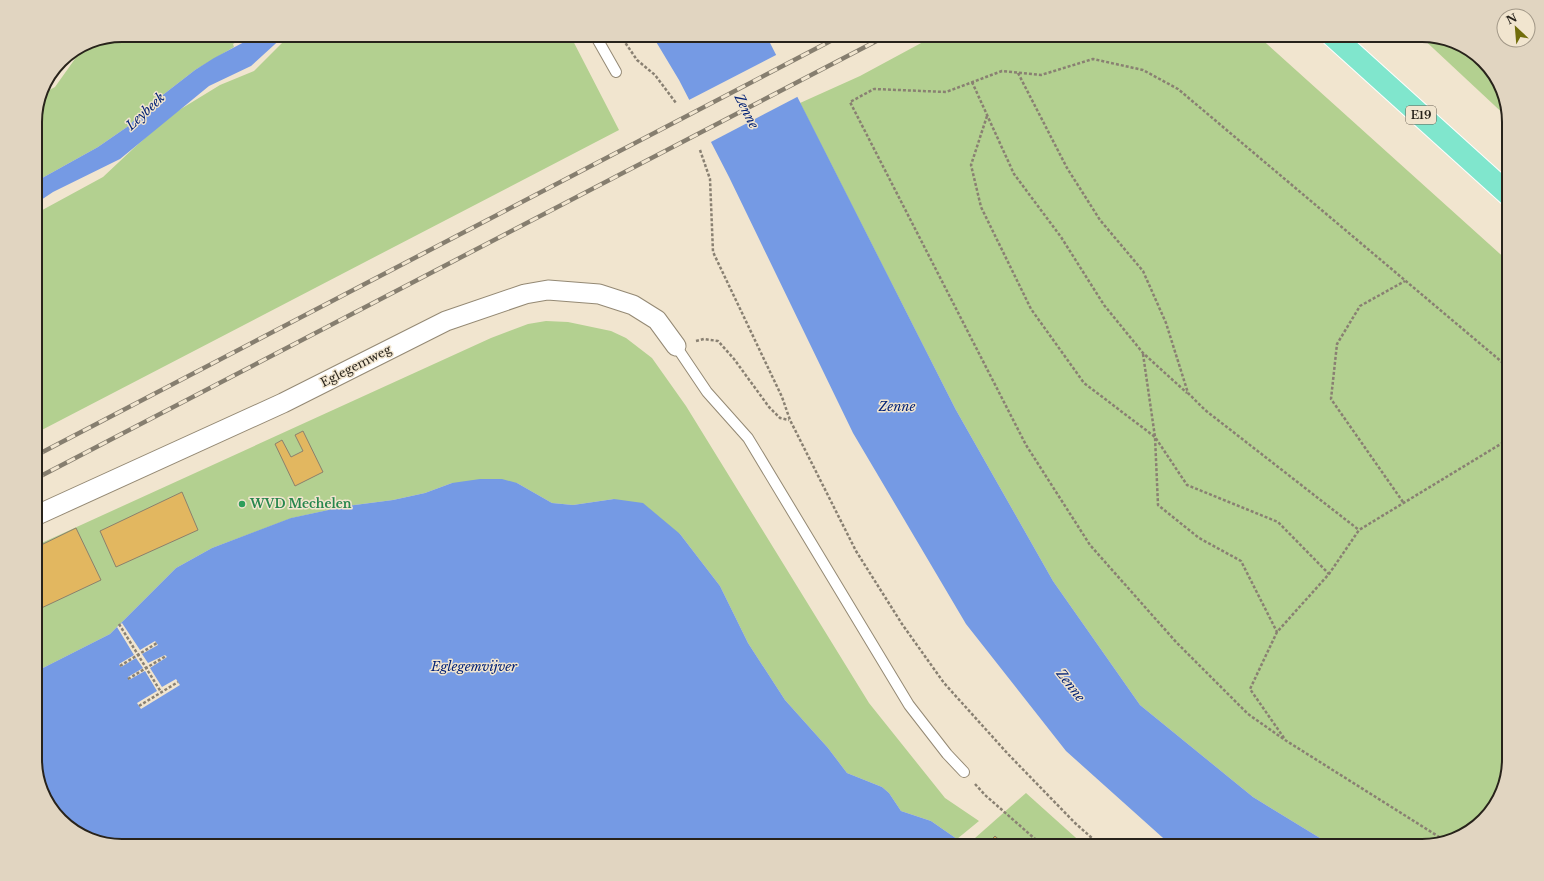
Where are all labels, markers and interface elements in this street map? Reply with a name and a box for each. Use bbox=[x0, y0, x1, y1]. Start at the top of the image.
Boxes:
north arrow bbox=[1496, 8, 1536, 48]
text: N bbox=[1504, 10, 1520, 28]
water label: Leybeek bbox=[122, 89, 169, 134]
water label: Zenne bbox=[730, 90, 763, 132]
road number: E19 bbox=[1406, 106, 1436, 124]
street label: Eglegemweg bbox=[318, 341, 394, 390]
water label: Zenne bbox=[878, 398, 916, 415]
place label: WVD Mechelen bbox=[249, 496, 352, 511]
marker: WVD Mechelen bbox=[237, 499, 247, 509]
water label: Eglegemvijver bbox=[430, 658, 518, 675]
water label: Zenne bbox=[1052, 665, 1089, 705]

